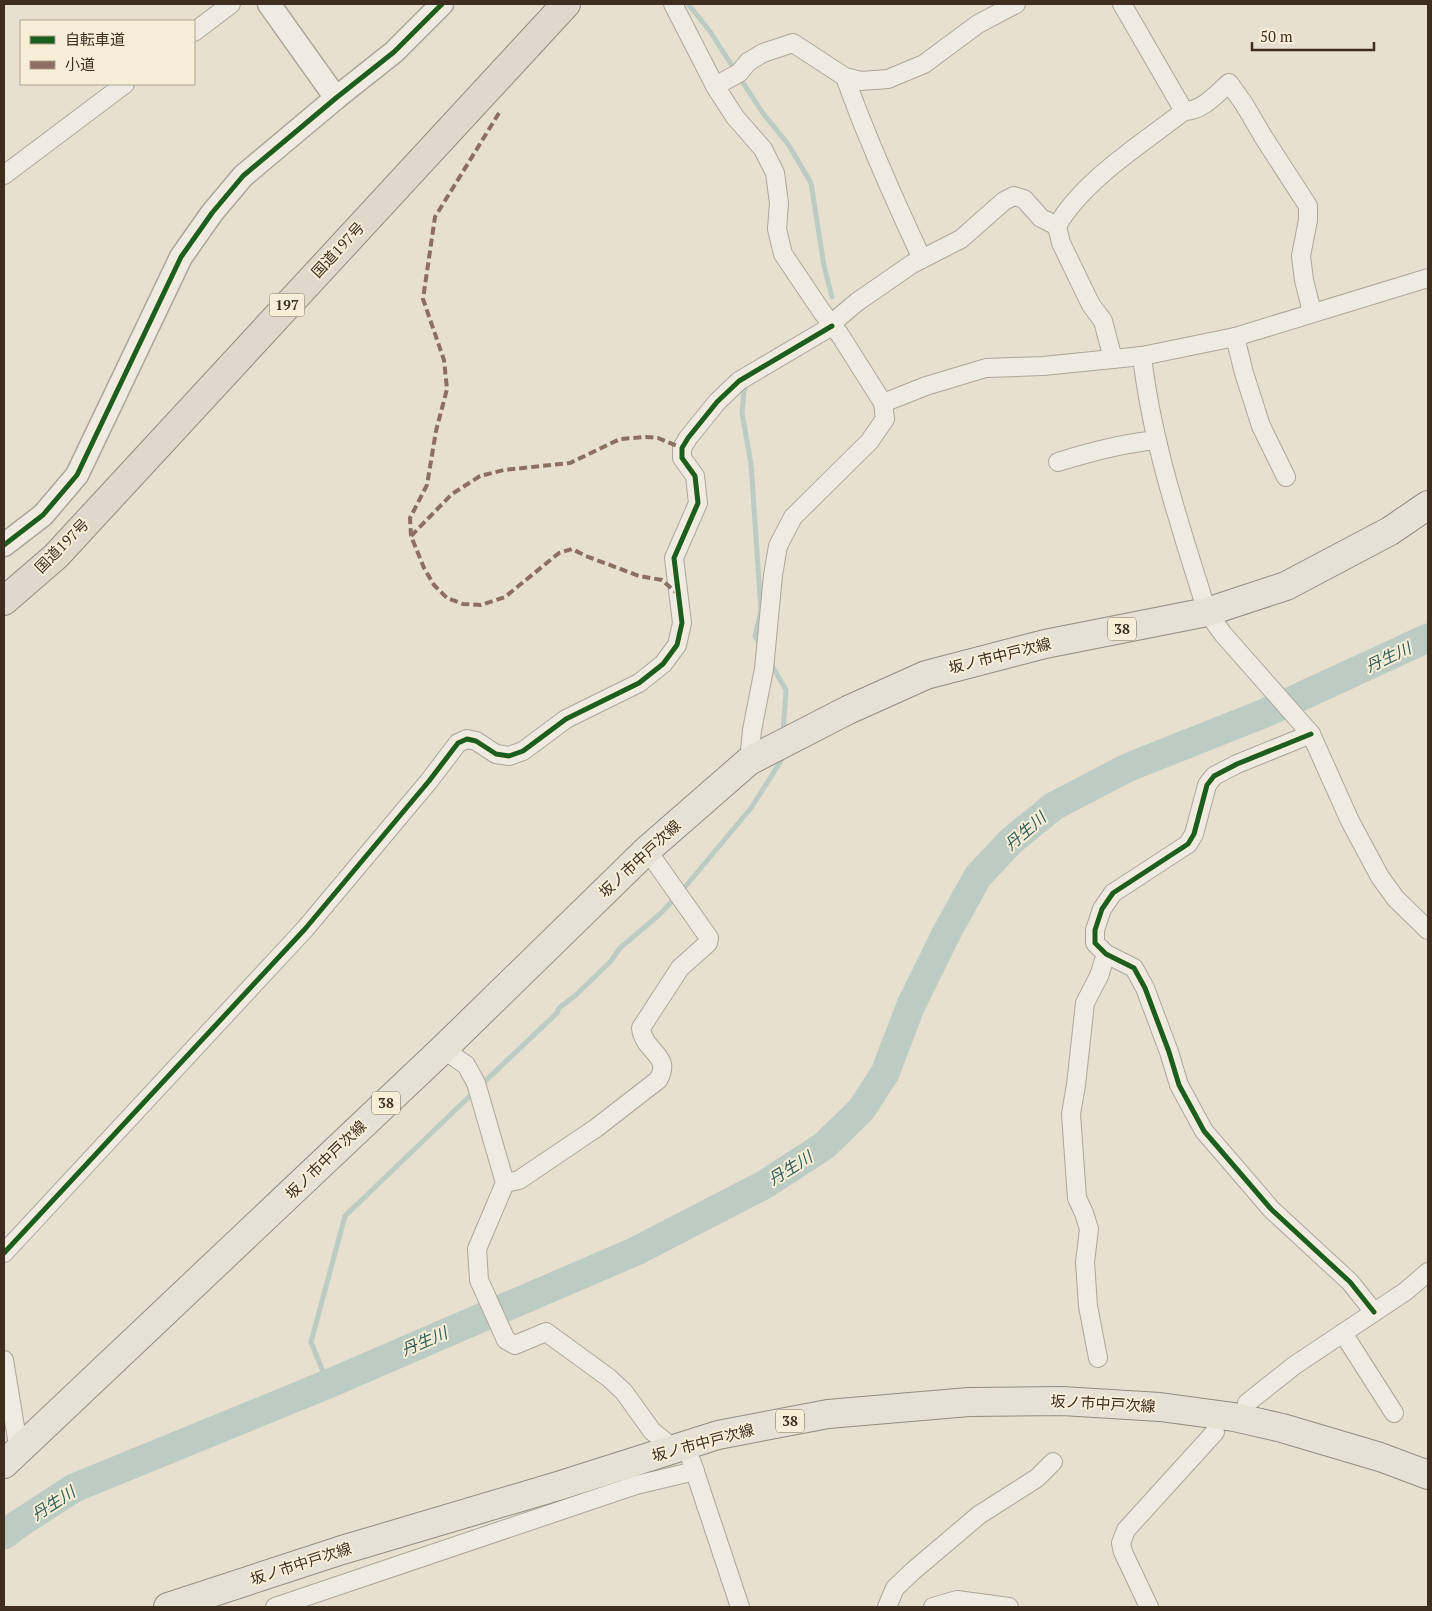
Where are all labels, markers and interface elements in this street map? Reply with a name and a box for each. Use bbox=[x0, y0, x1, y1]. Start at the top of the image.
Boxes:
legend bbox=[20, 20, 195, 85]
scale bar bbox=[1252, 20, 1374, 52]
text: 50 m bbox=[1260, 26, 1293, 46]
text: 自転車道 bbox=[65, 29, 125, 49]
text: 小道 bbox=[65, 54, 95, 74]
street label: 国道197号 bbox=[306, 217, 368, 281]
road number: 197 bbox=[270, 294, 304, 316]
street label: 国道197号 bbox=[30, 514, 93, 577]
road number: 38 bbox=[1108, 618, 1136, 640]
street label: 坂ノ市中戸次線 bbox=[946, 633, 1053, 677]
water label: 丹生川 bbox=[1362, 636, 1416, 677]
water label: 丹生川 bbox=[1000, 806, 1052, 855]
street label: 坂ノ市中戸次線 bbox=[594, 815, 685, 901]
road number: 38 bbox=[372, 1092, 400, 1114]
street label: 坂ノ市中戸次線 bbox=[281, 1116, 370, 1203]
water label: 丹生川 bbox=[764, 1145, 818, 1190]
water label: 丹生川 bbox=[398, 1321, 452, 1361]
street label: 坂ノ市中戸次線 bbox=[1050, 1390, 1156, 1416]
road number: 38 bbox=[776, 1410, 804, 1432]
street label: 坂ノ市中戸次線 bbox=[649, 1419, 756, 1465]
water label: 丹生川 bbox=[27, 1480, 81, 1525]
street label: 坂ノ市中戸次線 bbox=[248, 1537, 354, 1589]

